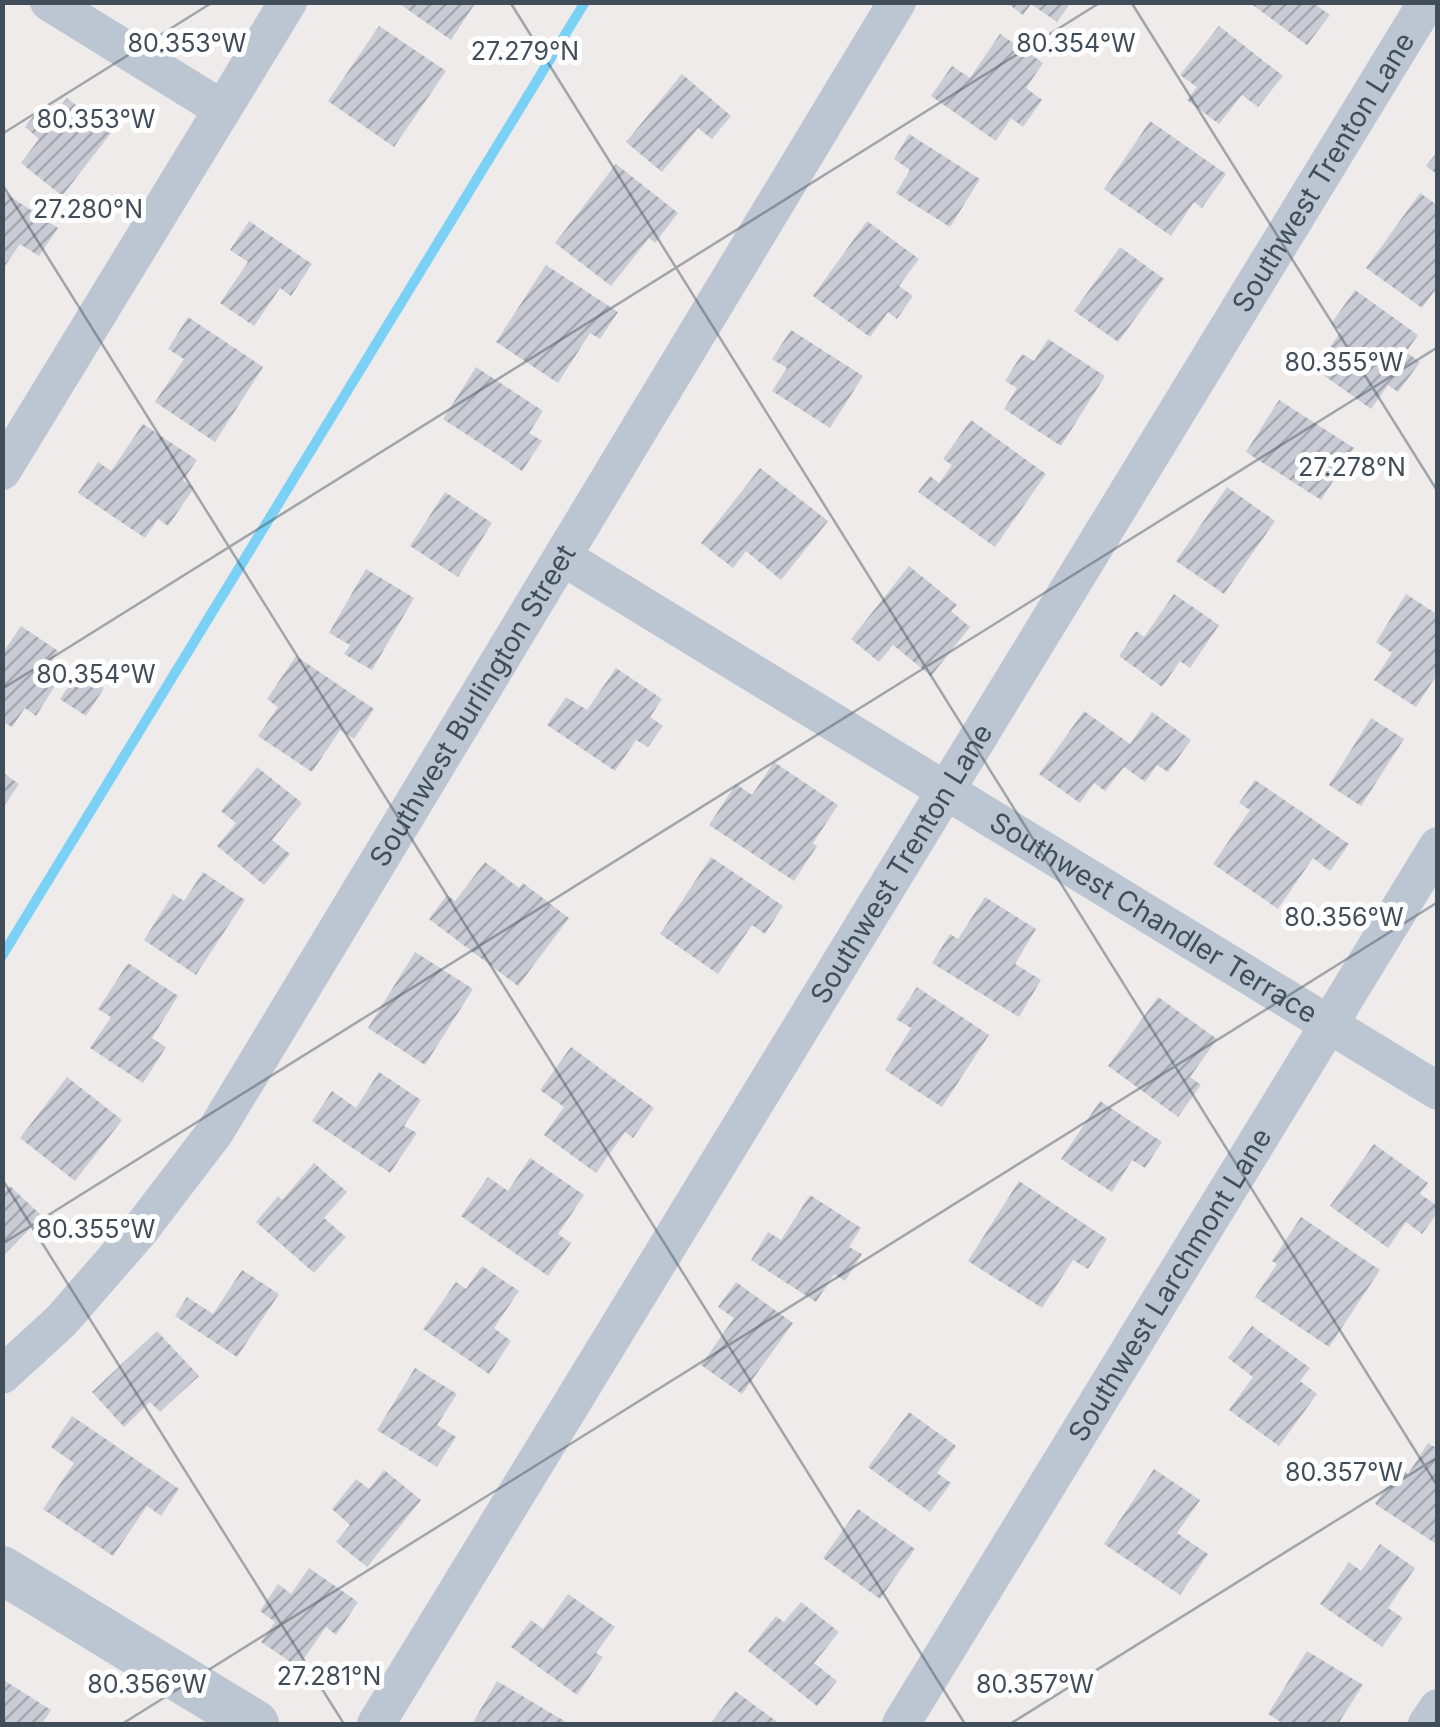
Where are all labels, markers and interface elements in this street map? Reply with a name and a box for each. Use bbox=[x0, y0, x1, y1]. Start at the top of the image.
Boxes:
street label: Southwest Trenton Lane bbox=[1225, 26, 1421, 318]
text: 80.353°W bbox=[128, 28, 246, 58]
text: 80.354°W bbox=[1016, 28, 1136, 58]
text: 27.279°N bbox=[471, 36, 579, 66]
text: 80.353°W bbox=[37, 104, 155, 134]
text: 27.280°N bbox=[33, 194, 143, 224]
text: 80.355°W bbox=[1285, 347, 1404, 377]
text: 27.278°N bbox=[1298, 452, 1406, 482]
street label: Southwest Burlington Street bbox=[362, 538, 583, 873]
text: 80.354°W bbox=[36, 659, 156, 689]
street label: Southwest Trenton Lane bbox=[803, 717, 999, 1010]
street label: Southwest Chandler Terrace bbox=[984, 805, 1324, 1030]
text: 80.356°W bbox=[1284, 902, 1404, 932]
street label: Southwest Larchmont Lane bbox=[1061, 1122, 1278, 1448]
text: 80.355°W bbox=[37, 1214, 156, 1244]
text: 80.357°W bbox=[1285, 1457, 1403, 1487]
text: 27.281°N bbox=[277, 1661, 381, 1691]
text: 80.356°W bbox=[87, 1669, 207, 1699]
text: 80.357°W bbox=[976, 1669, 1094, 1699]

